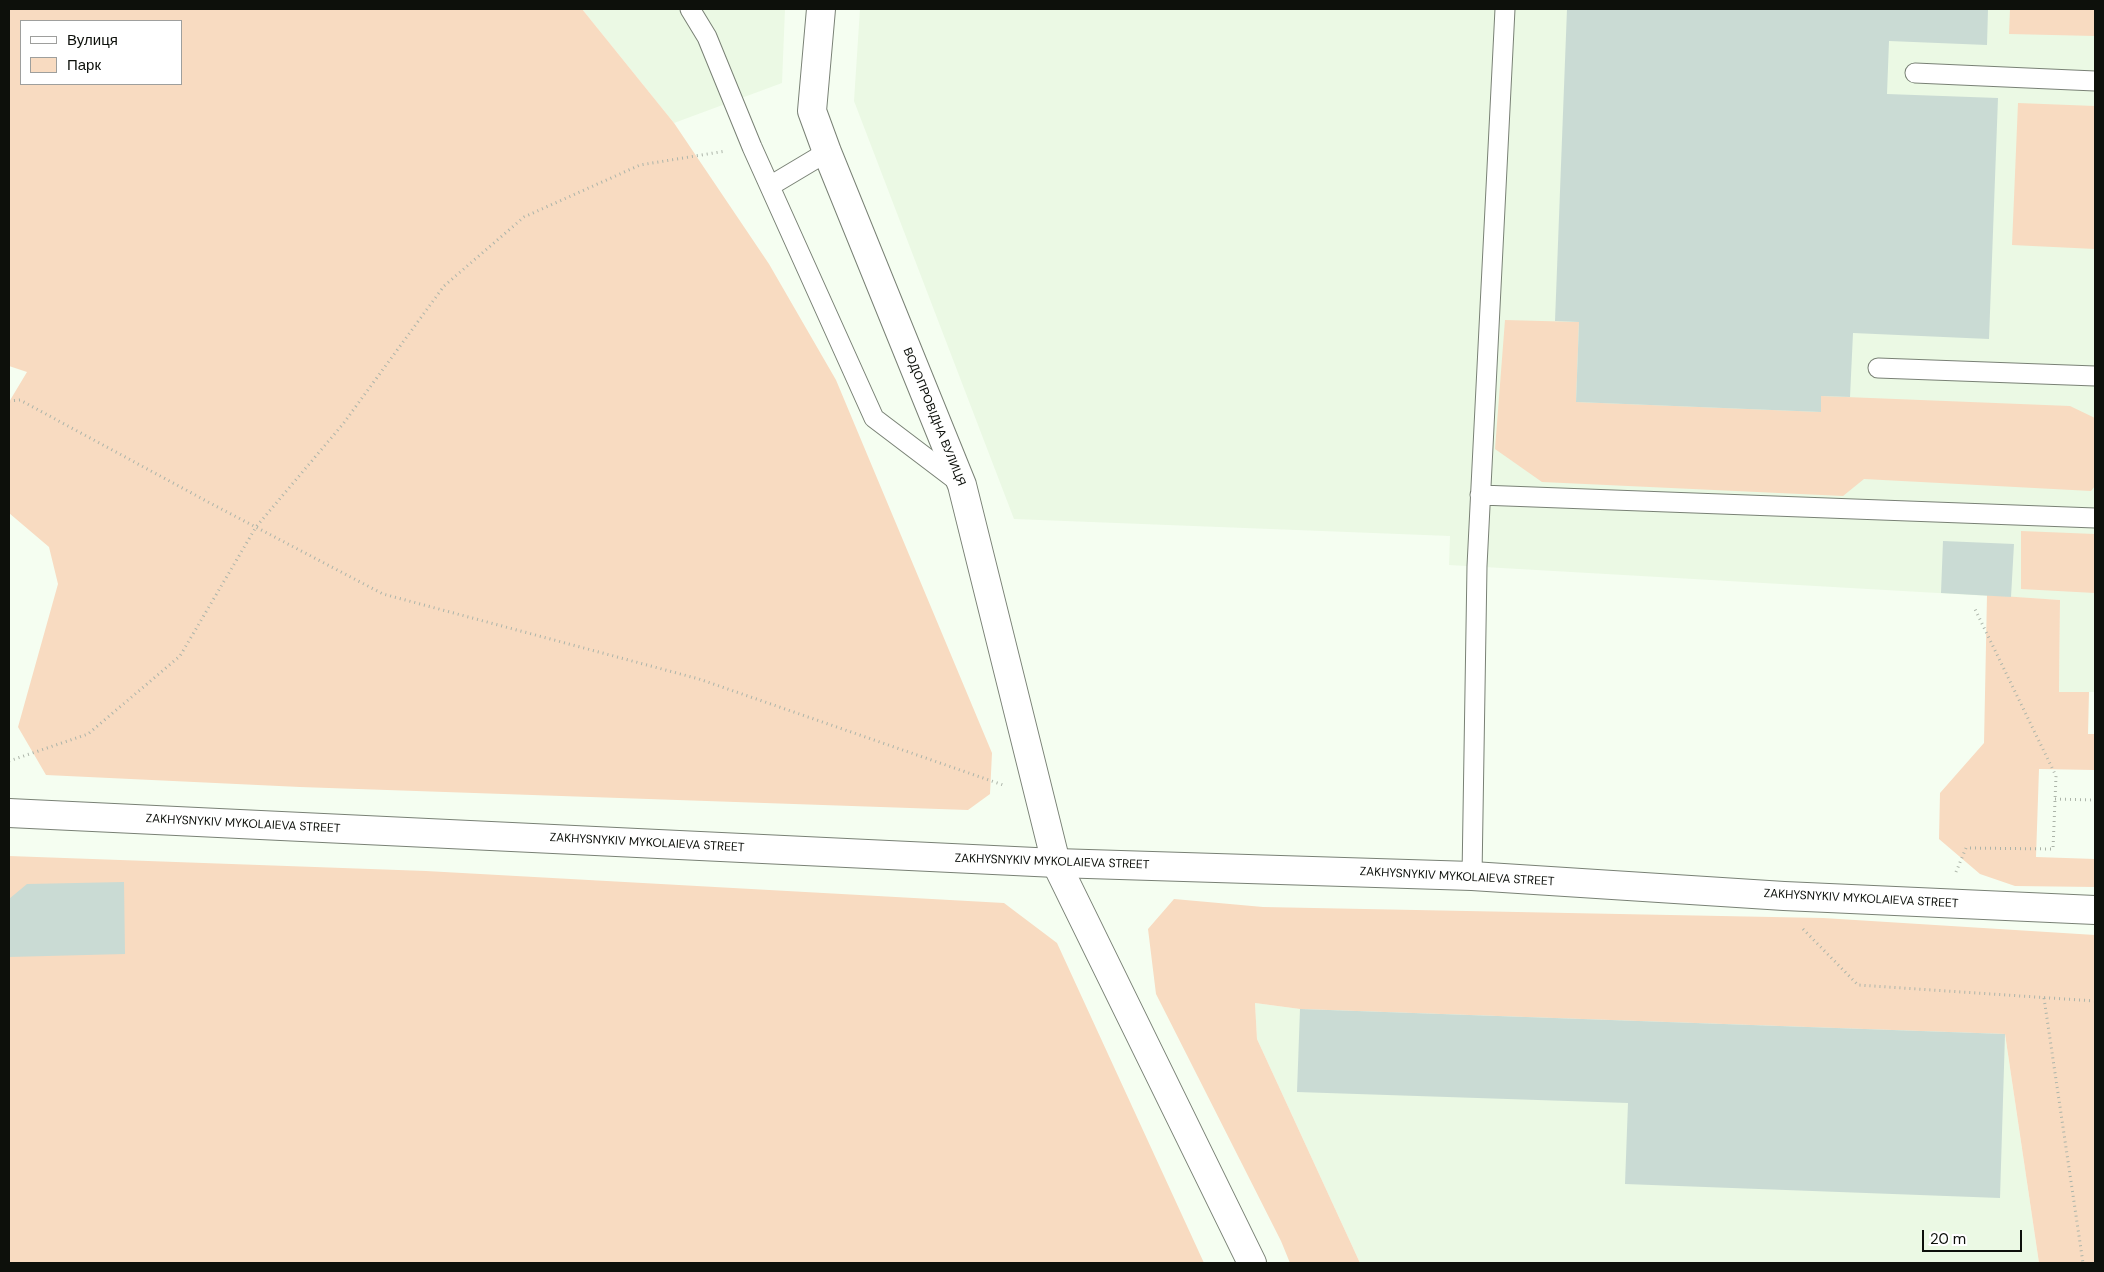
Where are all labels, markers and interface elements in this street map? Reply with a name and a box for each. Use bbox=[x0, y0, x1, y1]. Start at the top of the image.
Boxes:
legend bbox=[20, 20, 182, 85]
text: Вулиця bbox=[67, 30, 118, 50]
text: Парк bbox=[67, 55, 101, 75]
street label: ВОДОПРОВІДНА ВУЛИЦЯ bbox=[900, 346, 968, 488]
street label: ZAKHYSNYKIV MYKOLAIEVA STREET bbox=[145, 812, 341, 836]
street label: ZAKHYSNYKIV MYKOLAIEVA STREET bbox=[549, 831, 745, 855]
street label: ZAKHYSNYKIV MYKOLAIEVA STREET bbox=[954, 851, 1150, 873]
street label: ZAKHYSNYKIV MYKOLAIEVA STREET bbox=[1359, 865, 1555, 889]
street label: ZAKHYSNYKIV MYKOLAIEVA STREET bbox=[1763, 887, 1959, 911]
scale bar bbox=[1924, 1220, 2024, 1252]
text: 20 m bbox=[1930, 1229, 1966, 1249]

